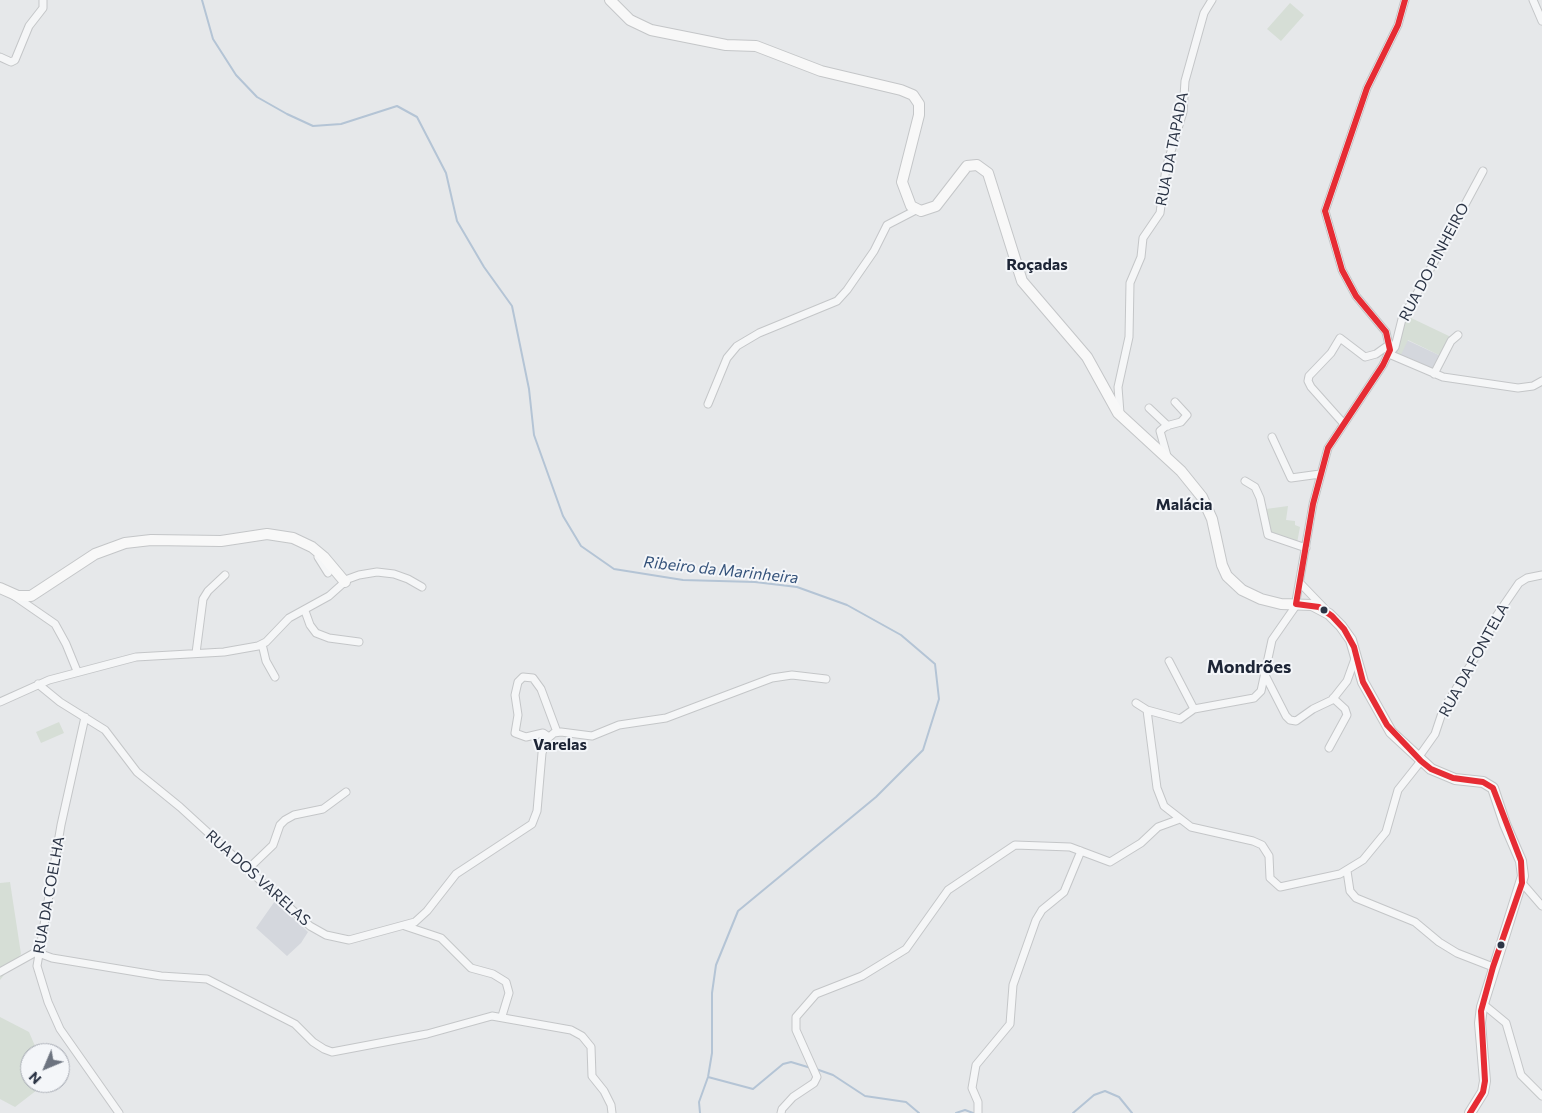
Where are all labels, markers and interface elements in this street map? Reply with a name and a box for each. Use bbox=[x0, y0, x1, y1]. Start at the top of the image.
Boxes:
street label: RUA DA TAPADA bbox=[1152, 90, 1192, 208]
street label: RUA DO PINHEIRO bbox=[1395, 200, 1473, 324]
district label: Roçadas bbox=[1006, 255, 1068, 275]
district label: Malácia bbox=[1155, 495, 1213, 515]
water label: Ribeiro da Marinheira bbox=[643, 552, 799, 588]
street label: RUA DA FONTELA bbox=[1435, 600, 1513, 720]
unlabelled marker bbox=[1319, 605, 1329, 615]
district label: Mondrões bbox=[1207, 656, 1291, 678]
district label: Varelas bbox=[533, 735, 587, 755]
street label: RUA DOS VARELAS bbox=[202, 826, 314, 930]
street label: RUA DA COELHA bbox=[30, 835, 68, 955]
unlabelled marker bbox=[1496, 940, 1506, 950]
north arrow bbox=[20, 1043, 70, 1093]
text: N bbox=[25, 1069, 44, 1088]

